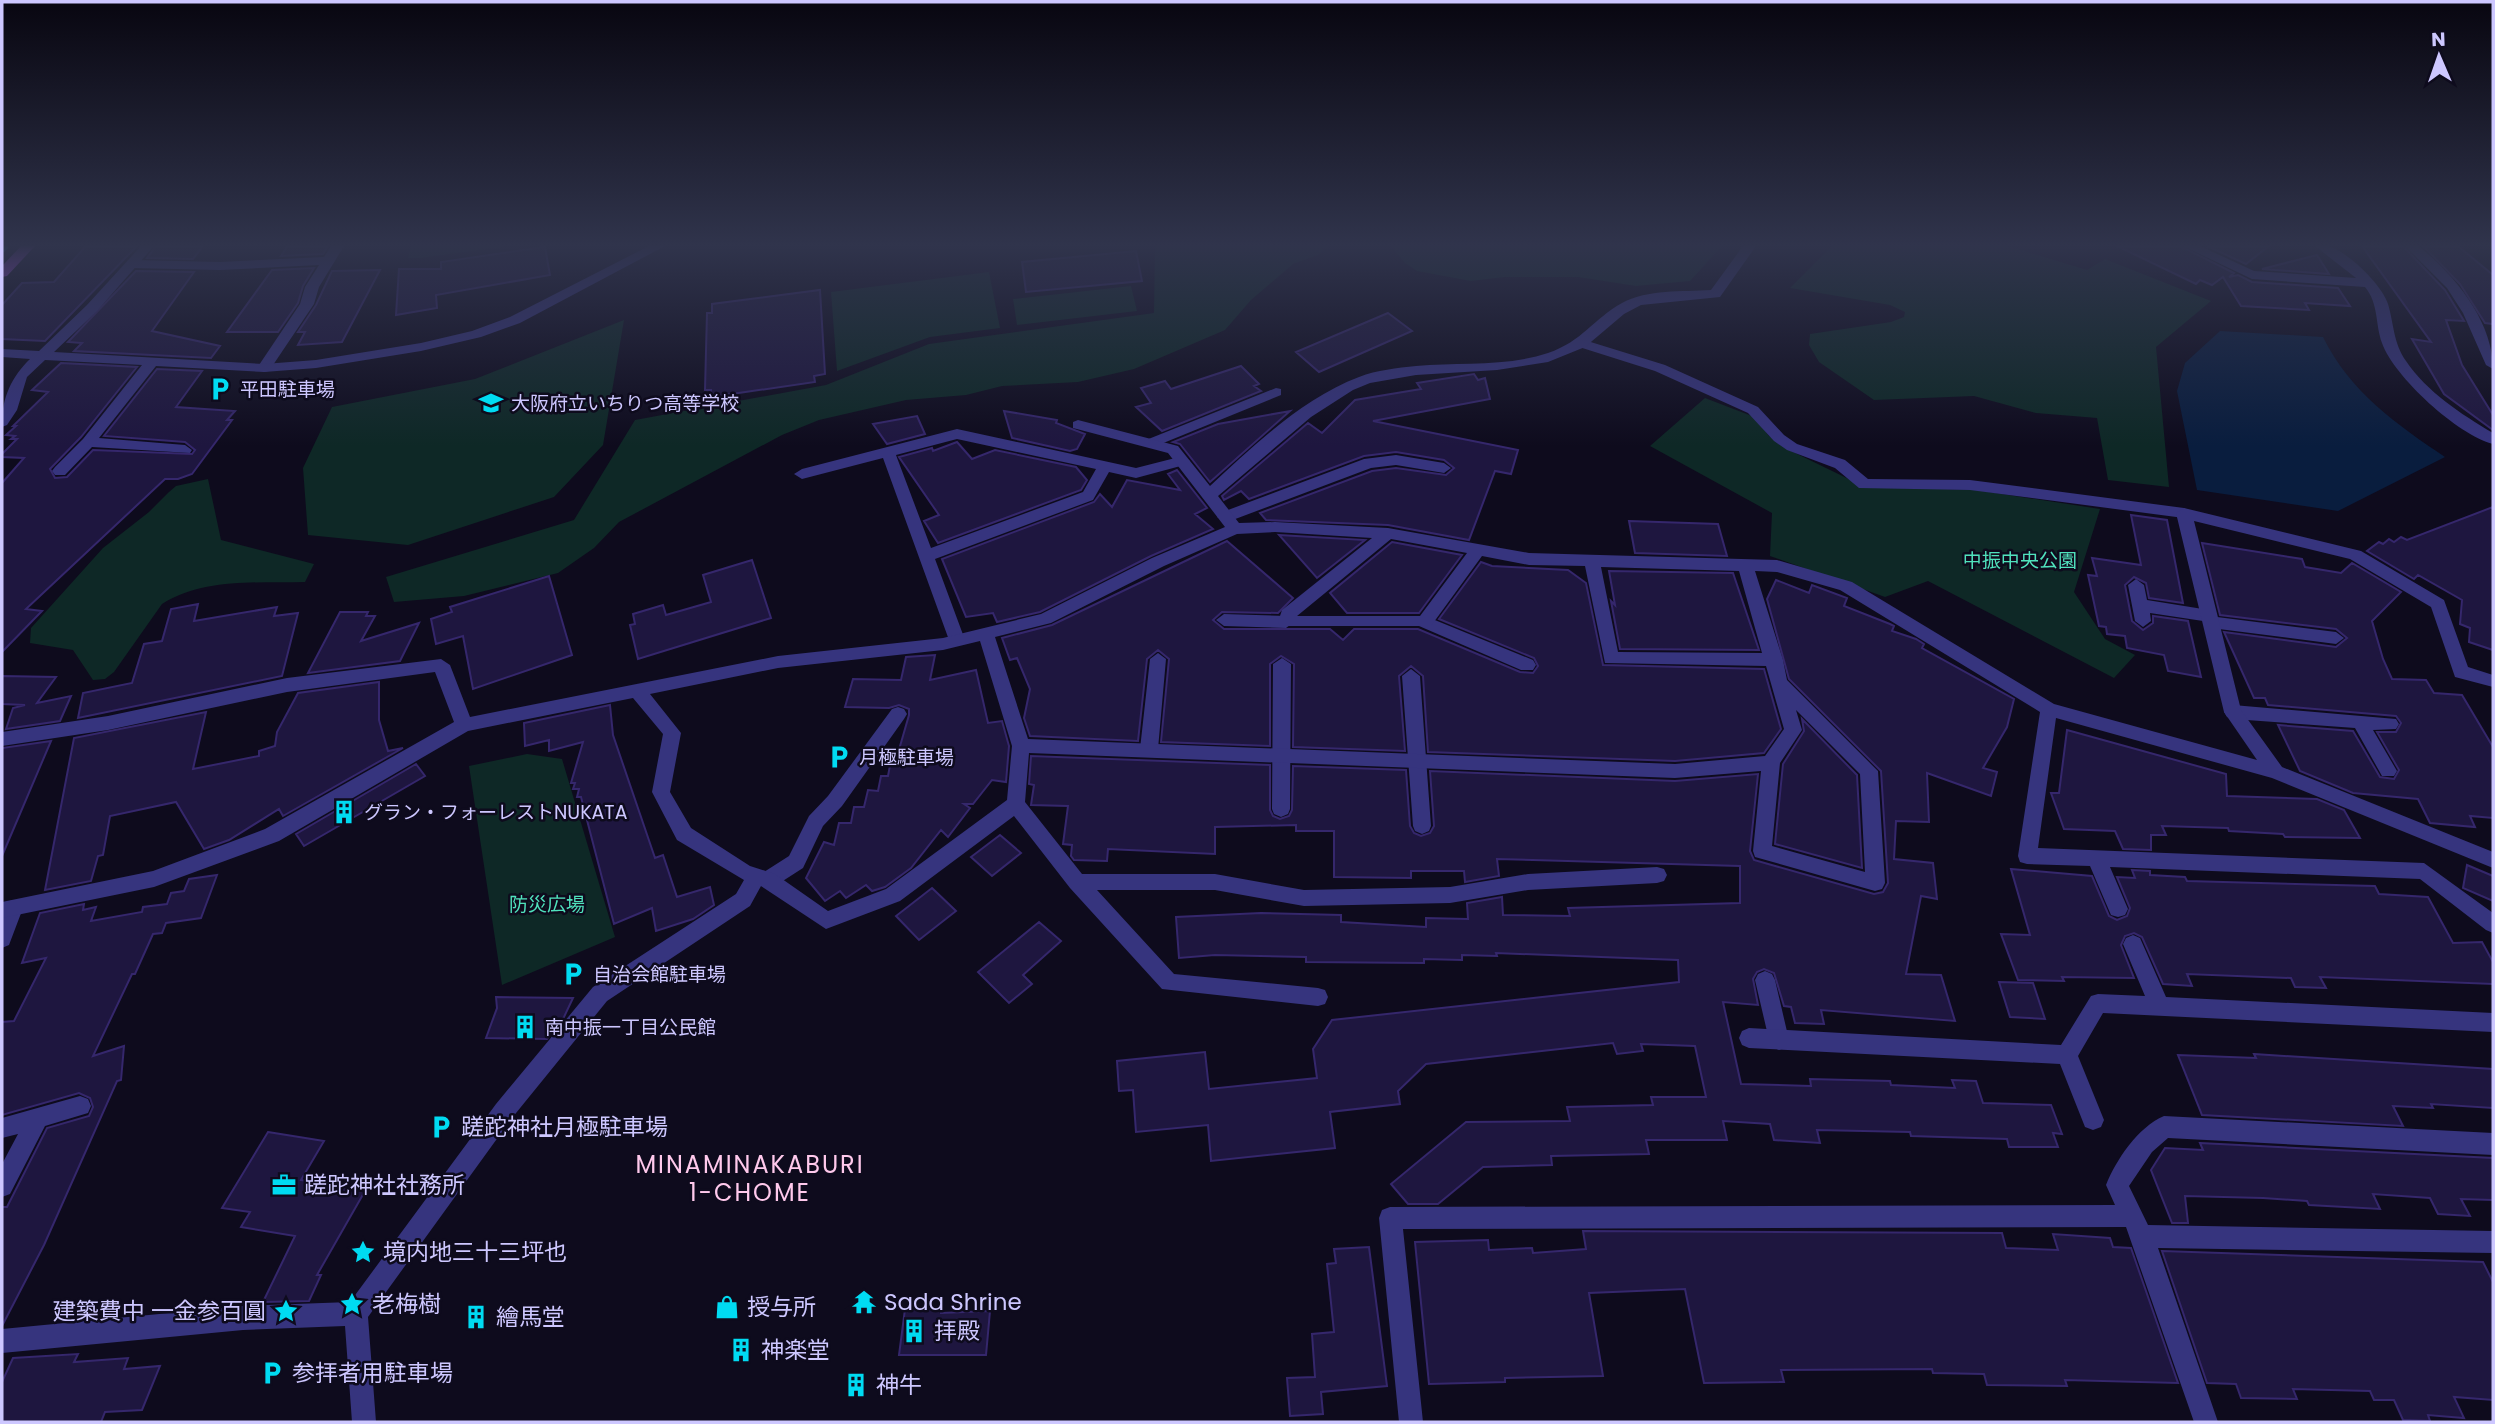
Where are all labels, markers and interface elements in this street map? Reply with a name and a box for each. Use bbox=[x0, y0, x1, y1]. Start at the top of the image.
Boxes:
north arrow bbox=[2404, 21, 2474, 91]
text: N bbox=[2431, 26, 2446, 53]
parking icon: 平田駐車場 bbox=[206, 375, 234, 403]
place label: 平田駐車場 bbox=[240, 376, 335, 403]
school or university icon: 大阪府立いちりつ高等学校 bbox=[477, 389, 505, 417]
place label: 大阪府立いちりつ高等学校 bbox=[511, 390, 739, 417]
park label: 中振中央公園 bbox=[1963, 547, 2077, 574]
parking icon: 月極駐車場 bbox=[825, 743, 853, 771]
place label: 月極駐車場 bbox=[859, 744, 954, 771]
building icon: グラン・フォーレストNUKATA bbox=[330, 798, 358, 826]
place label: グラン・フォーレストNUKATA bbox=[364, 799, 628, 826]
park label: 防災広場 bbox=[509, 891, 585, 918]
parking icon: 自治会館駐車場 bbox=[559, 960, 587, 988]
place label: 自治会館駐車場 bbox=[593, 961, 726, 988]
building icon: 南中振一丁目公民館 bbox=[511, 1013, 539, 1041]
place label: 南中振一丁目公民館 bbox=[545, 1014, 716, 1041]
place label: 蹉跎神社月極駐車場 bbox=[461, 1111, 668, 1143]
parking icon: 蹉跎神社月極駐車場 bbox=[427, 1113, 455, 1141]
district label: MINAMINAKABURI 1-CHOME bbox=[635, 1148, 865, 1209]
place label: 蹉跎神社社務所 bbox=[304, 1169, 465, 1201]
office icon: 蹉跎神社社務所 bbox=[270, 1171, 298, 1199]
place label: 境内地三十三坪也 bbox=[383, 1236, 567, 1268]
place icon: 境内地三十三坪也 bbox=[349, 1238, 377, 1266]
place label: Sada Shrine bbox=[884, 1286, 1022, 1318]
place label: 老梅樹 bbox=[372, 1288, 441, 1320]
temple icon: Sada Shrine bbox=[850, 1288, 878, 1316]
place icon: 老梅樹 bbox=[338, 1290, 366, 1318]
place label: 授与所 bbox=[747, 1291, 816, 1323]
shop icon: 授与所 bbox=[713, 1293, 741, 1321]
place label: 建築費中 一金参百圓 bbox=[53, 1295, 266, 1327]
place icon: 建築費中 一金参百圓 bbox=[272, 1297, 300, 1325]
place label: 繪馬堂 bbox=[496, 1301, 565, 1333]
building icon: 繪馬堂 bbox=[462, 1303, 490, 1331]
place label: 拝殿 bbox=[934, 1315, 980, 1347]
building icon: 拝殿 bbox=[900, 1317, 928, 1345]
place label: 神楽堂 bbox=[761, 1334, 830, 1366]
building icon: 神楽堂 bbox=[727, 1336, 755, 1364]
place label: 参拝者用駐車場 bbox=[292, 1357, 453, 1389]
parking icon: 参拝者用駐車場 bbox=[258, 1359, 286, 1387]
place label: 神牛 bbox=[876, 1369, 922, 1401]
building icon: 神牛 bbox=[842, 1371, 870, 1399]

